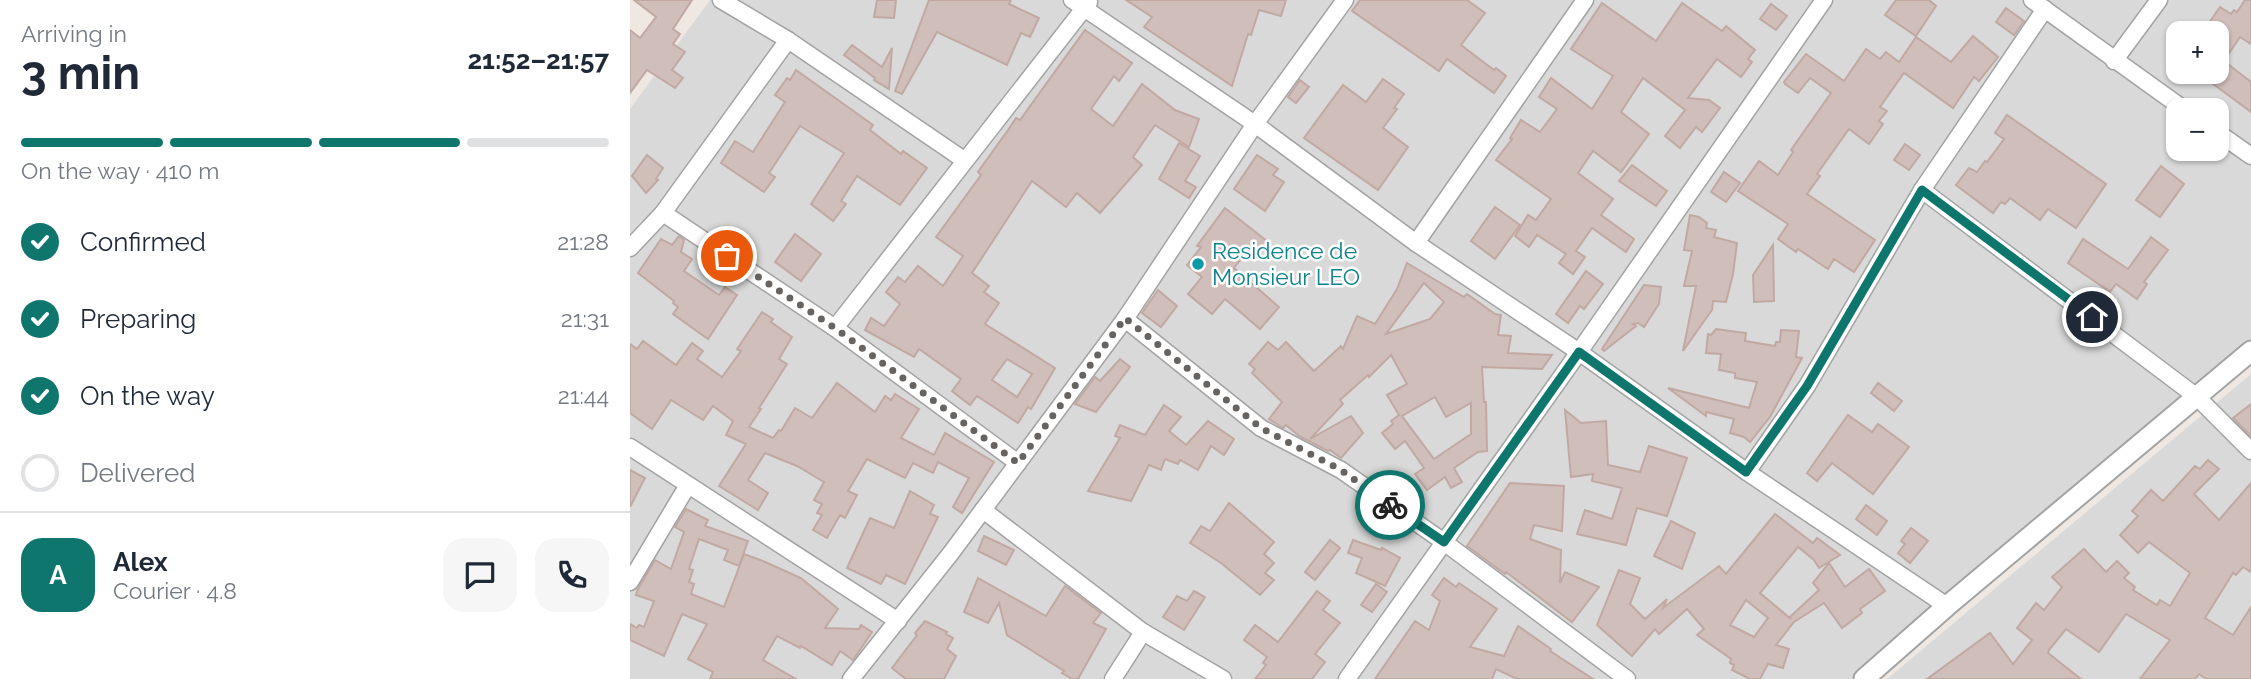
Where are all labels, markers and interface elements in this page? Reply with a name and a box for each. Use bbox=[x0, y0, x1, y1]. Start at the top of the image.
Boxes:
text: Arriving in bbox=[21, 20, 127, 47]
map controls bbox=[2166, 21, 2229, 161]
button: + bbox=[2166, 21, 2229, 84]
text: 21:52–21:57 bbox=[467, 45, 609, 75]
text: 3 min bbox=[21, 46, 140, 100]
button: − bbox=[2166, 98, 2229, 161]
text: On the way · 410 m bbox=[21, 157, 219, 184]
icon: check bbox=[21, 223, 59, 261]
pin bbox=[697, 226, 757, 286]
text: Confirmed bbox=[80, 227, 206, 257]
text: 21:28 bbox=[557, 228, 609, 255]
icon: bag bbox=[708, 237, 746, 275]
place label: Residence de Monsieur LEO bbox=[1212, 237, 1360, 290]
marker: Residence de Monsieur LEO bbox=[1190, 256, 1206, 272]
pin bbox=[2062, 287, 2122, 347]
icon: home bbox=[2073, 298, 2111, 336]
icon: check bbox=[21, 300, 59, 338]
text: Preparing bbox=[80, 304, 196, 334]
text: 21:31 bbox=[561, 305, 609, 332]
icon: check bbox=[21, 377, 59, 415]
text: On the way bbox=[80, 381, 215, 411]
text: 21:44 bbox=[558, 382, 609, 409]
text: Delivered bbox=[80, 458, 195, 488]
courier bbox=[1355, 470, 1425, 540]
icon: bike bbox=[1371, 486, 1409, 524]
button: chat bbox=[443, 538, 517, 612]
button: phone bbox=[535, 538, 609, 612]
text: Alex bbox=[113, 547, 168, 577]
text: A bbox=[49, 560, 67, 590]
text: Courier · 4.8 bbox=[113, 577, 237, 604]

